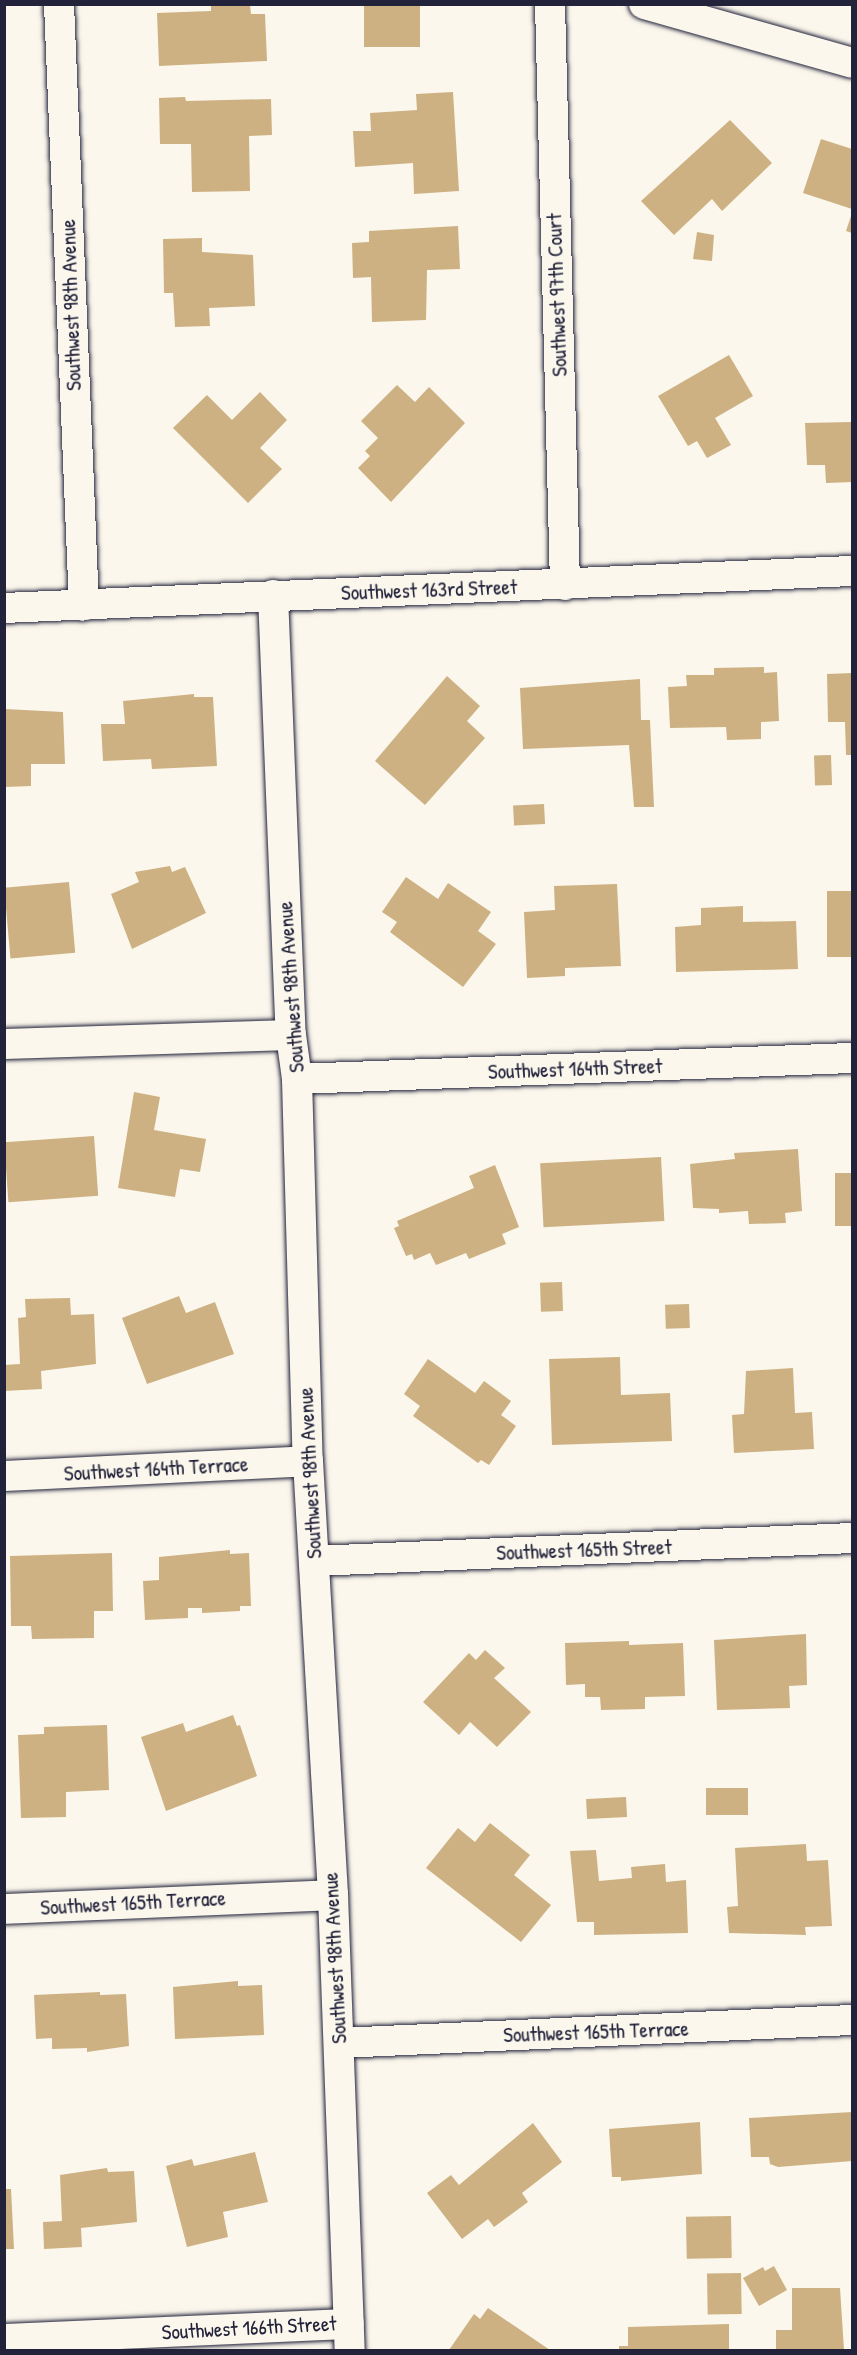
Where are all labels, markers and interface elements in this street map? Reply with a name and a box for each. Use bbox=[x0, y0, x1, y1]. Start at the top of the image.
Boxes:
street label: Southwest 97th Court bbox=[542, 213, 572, 377]
street label: Southwest 98th Avenue bbox=[55, 219, 87, 391]
street label: Southwest 163rd Street bbox=[341, 574, 517, 606]
street label: Southwest 98th Avenue bbox=[272, 900, 310, 1074]
street label: Southwest 164th Street bbox=[487, 1053, 663, 1085]
street label: Southwest 98th Avenue bbox=[293, 1387, 327, 1559]
street label: Southwest 164th Terrace bbox=[63, 1452, 249, 1486]
street label: Southwest 165th Street bbox=[496, 1534, 672, 1566]
street label: Southwest 98th Avenue bbox=[318, 1872, 352, 2044]
street label: Southwest 165th Terrace bbox=[40, 1886, 226, 1920]
street label: Southwest 165th Terrace bbox=[503, 2016, 689, 2048]
street label: Southwest 166th Street bbox=[161, 2311, 337, 2345]

